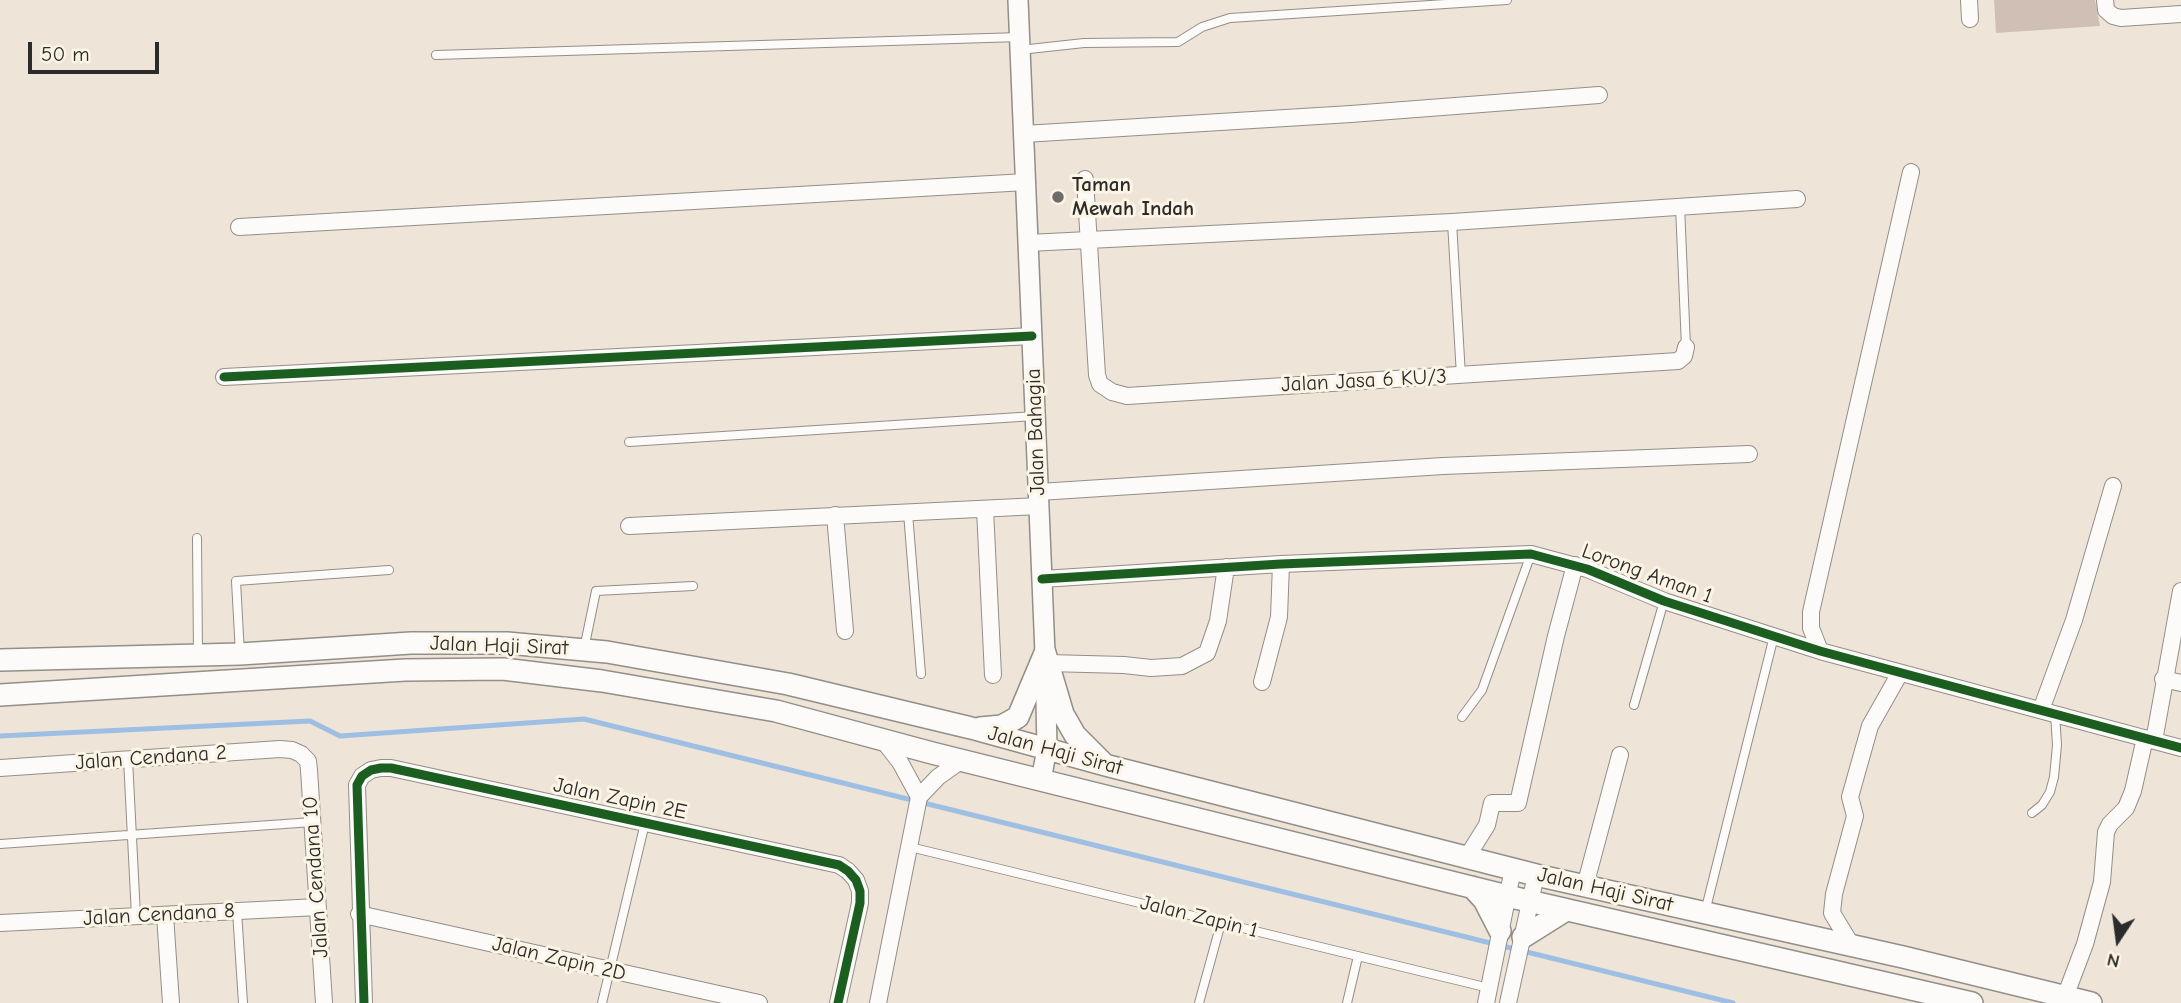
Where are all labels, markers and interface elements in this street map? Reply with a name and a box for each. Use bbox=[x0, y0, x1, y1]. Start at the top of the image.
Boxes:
scale bar bbox=[32, 28, 163, 72]
text: 50 m bbox=[41, 42, 90, 66]
place label: Taman Mewah Indah bbox=[1072, 172, 1194, 222]
marker: Taman Mewah Indah bbox=[1050, 189, 1066, 205]
street label: Jalan Jasa 6 KU/3 bbox=[1281, 364, 1447, 398]
street label: Jalan Bahagia bbox=[1021, 368, 1051, 496]
street label: Lorong Aman 1 bbox=[1578, 539, 1716, 609]
street label: Jalan Haji Sirat bbox=[429, 631, 569, 661]
street label: Jalan Haji Sirat bbox=[985, 721, 1125, 781]
street label: Jalan Cendana 2 bbox=[74, 740, 228, 776]
street label: Jalan Zapin 2E bbox=[551, 773, 689, 825]
street label: Jalan Cendana 10 bbox=[298, 795, 334, 959]
street label: Jalan Haji Sirat bbox=[1535, 862, 1675, 918]
street label: Jalan Zapin 1 bbox=[1138, 890, 1260, 944]
street label: Jalan Cendana 8 bbox=[83, 898, 235, 932]
north arrow bbox=[2083, 905, 2153, 975]
street label: Jalan Zapin 2D bbox=[490, 931, 628, 987]
text: N bbox=[2105, 948, 2122, 973]

